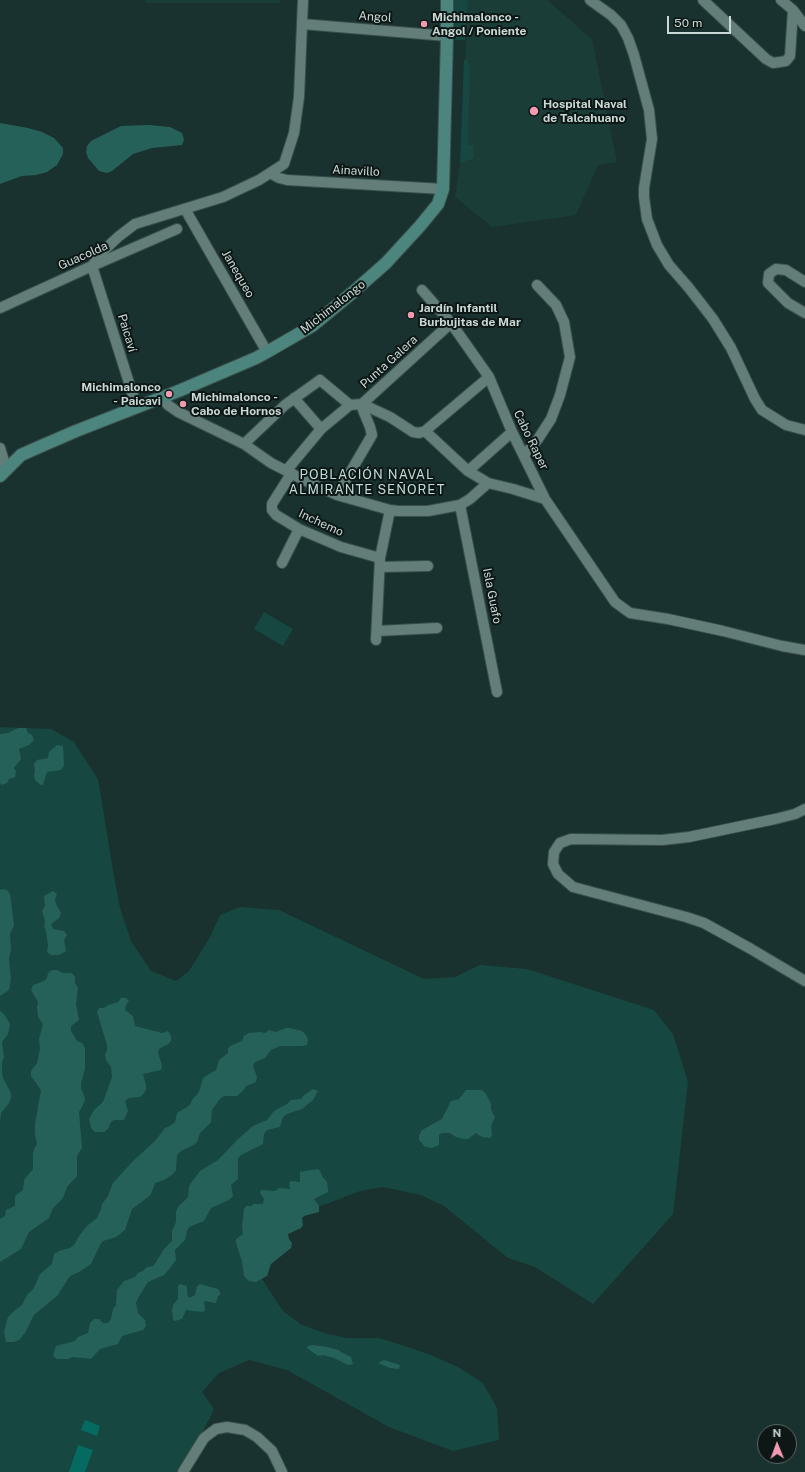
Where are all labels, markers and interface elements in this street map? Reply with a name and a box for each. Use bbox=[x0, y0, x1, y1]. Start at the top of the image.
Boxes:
scale bar bbox=[669, 8, 733, 34]
street label: Angol bbox=[358, 9, 392, 25]
place label: Michimalonco - Angol / Poniente bbox=[432, 10, 526, 38]
text: 50 m bbox=[674, 16, 702, 30]
marker: Michimalonco - Angol / Poniente bbox=[419, 19, 429, 29]
place label: Hospital Naval de Talcahuano bbox=[543, 97, 627, 125]
marker: Hospital Naval de Talcahuano bbox=[528, 105, 540, 117]
street label: Ainavillo bbox=[332, 163, 380, 179]
street label: Guacolda bbox=[56, 239, 110, 273]
street label: Janequeo bbox=[219, 248, 257, 300]
street label: Michimalongo bbox=[298, 277, 368, 337]
place label: Jardín Infantil Burbujitas de Mar bbox=[419, 301, 521, 329]
marker: Jardín Infantil Burbujitas de Mar bbox=[406, 310, 416, 320]
street label: Paicaví bbox=[114, 312, 140, 354]
street label: Punta Galera bbox=[357, 333, 421, 391]
place label: Michimalonco - Paicavi bbox=[81, 380, 161, 408]
marker: Michimalonco - Paicavi bbox=[164, 389, 174, 399]
place label: Michimalonco - Cabo de Hornos bbox=[191, 390, 281, 418]
marker: Michimalonco - Cabo de Hornos bbox=[178, 399, 188, 409]
street label: Cabo Raper bbox=[510, 408, 552, 472]
district label: POBLACIÓN NAVAL ALMIRANTE SEÑORET bbox=[289, 467, 445, 498]
street label: Inchemo bbox=[296, 506, 346, 540]
street label: Isla Guafo bbox=[480, 567, 504, 625]
north arrow bbox=[757, 1424, 797, 1464]
text: N bbox=[772, 1427, 781, 1439]

